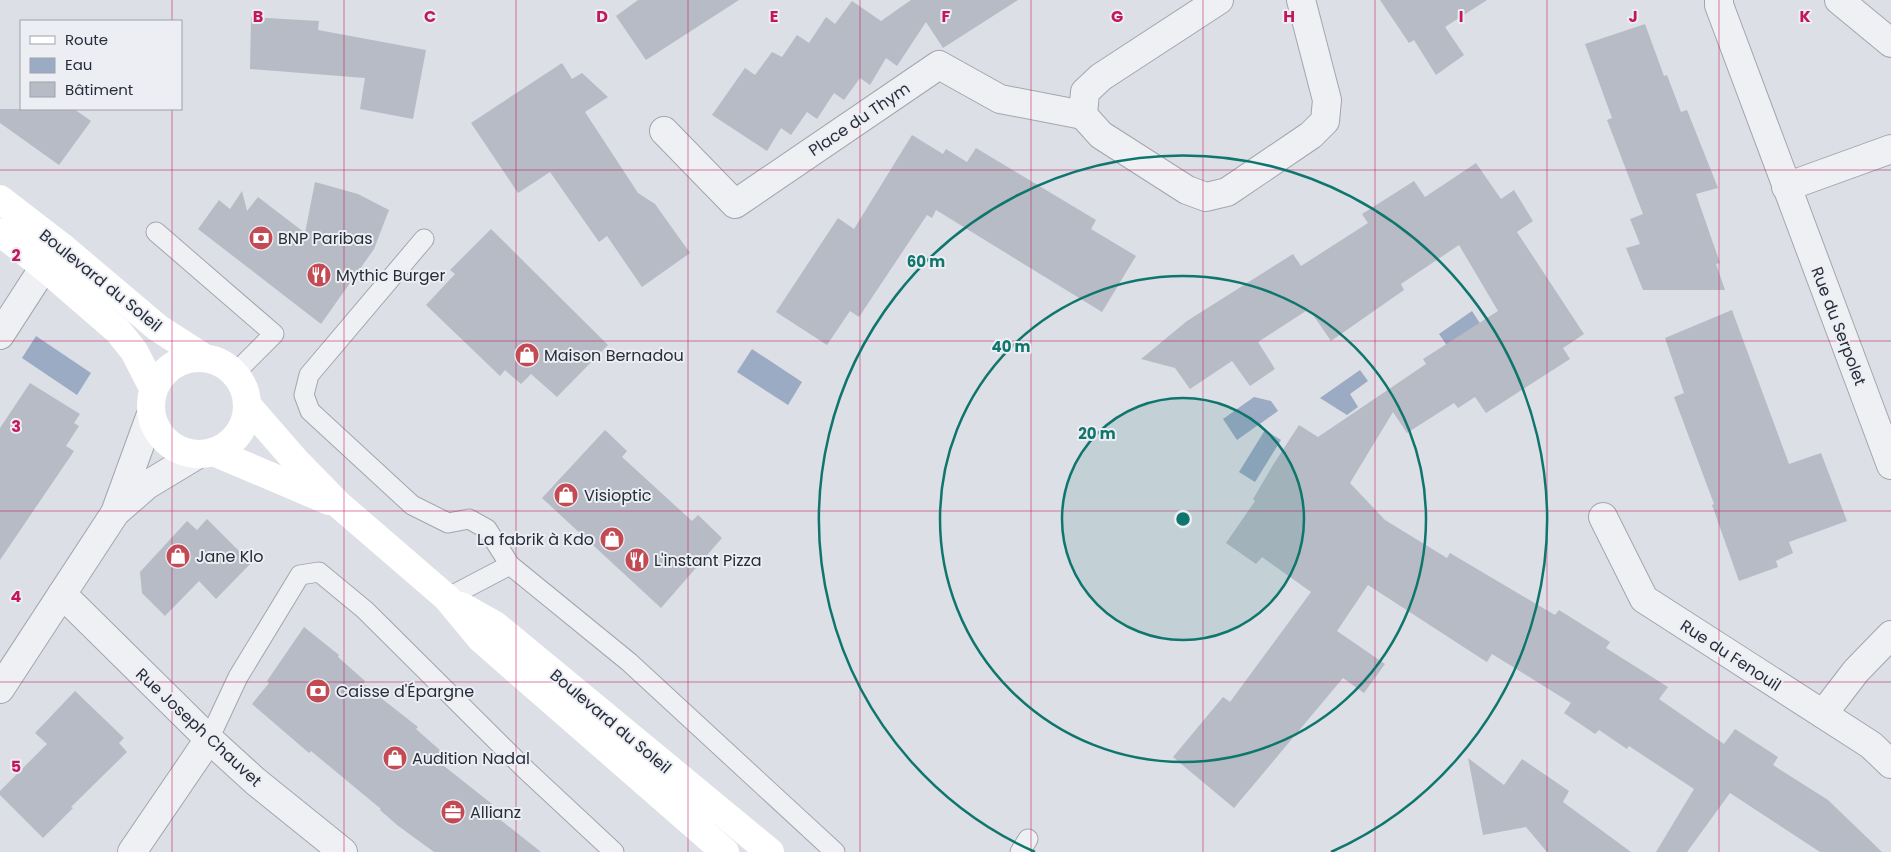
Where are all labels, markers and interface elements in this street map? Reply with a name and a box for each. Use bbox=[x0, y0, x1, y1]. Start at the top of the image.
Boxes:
text: B bbox=[253, 5, 263, 28]
text: C bbox=[424, 5, 436, 28]
text: D bbox=[596, 5, 608, 28]
text: E bbox=[770, 5, 778, 28]
text: F bbox=[942, 5, 951, 28]
text: G bbox=[1111, 5, 1123, 28]
text: H bbox=[1283, 5, 1295, 28]
text: I bbox=[1459, 5, 1463, 28]
text: J bbox=[1628, 5, 1638, 28]
text: K bbox=[1799, 5, 1811, 28]
legend bbox=[20, 20, 182, 110]
text: Route bbox=[65, 29, 108, 50]
text: Eau bbox=[65, 54, 92, 75]
street label: Place du Thym bbox=[804, 77, 914, 162]
text: Bâtiment bbox=[65, 79, 133, 100]
street label: Boulevard du Soleil bbox=[35, 224, 167, 337]
bank icon: BNP Paribas bbox=[248, 225, 274, 251]
place label: BNP Paribas bbox=[278, 227, 373, 250]
text: 2 bbox=[11, 244, 21, 267]
text: 60 m bbox=[907, 251, 945, 272]
restaurant icon: Mythic Burger bbox=[306, 262, 332, 288]
street label: Rue du Serpolet bbox=[1805, 263, 1872, 389]
place label: Mythic Burger bbox=[336, 264, 446, 287]
text: 40 m bbox=[991, 336, 1031, 357]
shop icon: Maison Bernadou bbox=[514, 342, 540, 368]
place label: Maison Bernadou bbox=[544, 344, 684, 367]
text: 3 bbox=[11, 415, 21, 438]
text: 20 m bbox=[1078, 423, 1116, 444]
shop icon: Visioptic bbox=[553, 482, 579, 508]
place label: Visioptic bbox=[584, 484, 652, 507]
centre of rings bbox=[1174, 510, 1192, 528]
shop icon: La fabrik à Kdo bbox=[599, 526, 625, 552]
place label: La fabrik à Kdo bbox=[477, 528, 594, 551]
shop icon: Jane Klo bbox=[165, 543, 191, 569]
place label: Jane Klo bbox=[196, 545, 264, 568]
restaurant icon: L'instant Pizza bbox=[624, 547, 650, 573]
place label: L'instant Pizza bbox=[654, 549, 762, 572]
text: 4 bbox=[11, 585, 22, 608]
street label: Rue du Fenouil bbox=[1676, 614, 1786, 697]
street label: Rue Joseph Chauvet bbox=[131, 663, 267, 792]
street label: Boulevard du Soleil bbox=[545, 664, 676, 779]
bank icon: Caisse d'Épargne bbox=[305, 678, 331, 704]
place label: Caisse d'Épargne bbox=[336, 680, 474, 703]
shop icon: Audition Nadal bbox=[382, 745, 408, 771]
place label: Audition Nadal bbox=[412, 747, 530, 770]
text: 5 bbox=[11, 755, 21, 778]
office icon: Allianz bbox=[440, 799, 466, 825]
place label: Allianz bbox=[470, 801, 521, 824]

